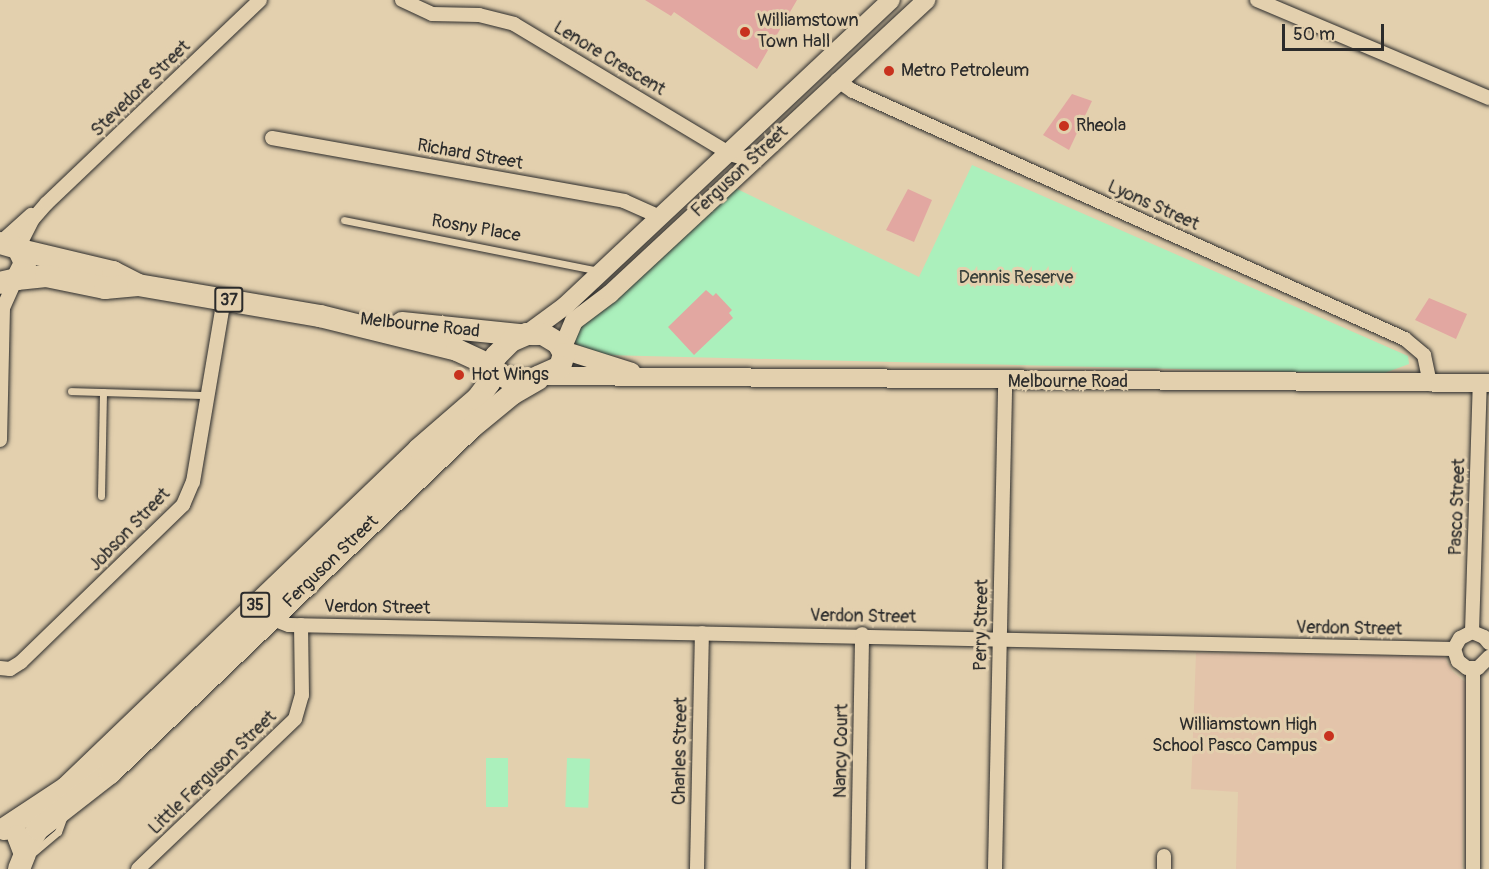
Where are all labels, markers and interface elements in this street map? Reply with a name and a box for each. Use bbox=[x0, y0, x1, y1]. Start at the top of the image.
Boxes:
place label: Williamstown Town Hall bbox=[757, 11, 859, 54]
scale bar bbox=[1285, 12, 1387, 50]
street label: Lenore Crescent bbox=[549, 17, 669, 101]
text: 50 m bbox=[1293, 23, 1335, 46]
marker: Williamstown Town Hall bbox=[738, 25, 752, 39]
street label: Stevedore Street bbox=[87, 36, 195, 142]
place label: Metro Petroleum bbox=[901, 60, 1029, 82]
marker: Metro Petroleum bbox=[882, 64, 896, 78]
place label: Rheola bbox=[1076, 115, 1126, 137]
marker: Rheola bbox=[1057, 119, 1071, 133]
street label: Ferguson Street bbox=[687, 122, 793, 222]
street label: Richard Street bbox=[415, 135, 525, 175]
street label: Lyons Street bbox=[1104, 176, 1202, 236]
street label: Rosny Place bbox=[430, 211, 522, 247]
park label: Dennis Reserve bbox=[959, 267, 1073, 289]
road number: 37 bbox=[214, 287, 244, 313]
street label: Melbourne Road bbox=[359, 309, 481, 343]
place label: Hot Wings bbox=[471, 364, 549, 386]
marker: Hot Wings bbox=[452, 368, 466, 382]
street label: Melbourne Road bbox=[1008, 371, 1128, 393]
street label: Pasco Street bbox=[1446, 458, 1470, 556]
street label: Jobson Street bbox=[85, 484, 175, 576]
street label: Ferguson Street bbox=[279, 511, 383, 613]
street label: Perry Street bbox=[970, 579, 994, 671]
road number: 35 bbox=[240, 592, 270, 618]
street label: Verdon Street bbox=[324, 596, 430, 620]
street label: Verdon Street bbox=[810, 605, 916, 629]
street label: Verdon Street bbox=[1296, 617, 1402, 641]
street label: Charles Street bbox=[669, 697, 693, 805]
street label: Nancy Court bbox=[830, 704, 854, 798]
street label: Little Ferguson Street bbox=[145, 707, 281, 839]
place label: Williamstown High School Pasco Campus bbox=[1152, 715, 1317, 758]
marker: Williamstown High School Pasco Campus bbox=[1322, 729, 1336, 743]

